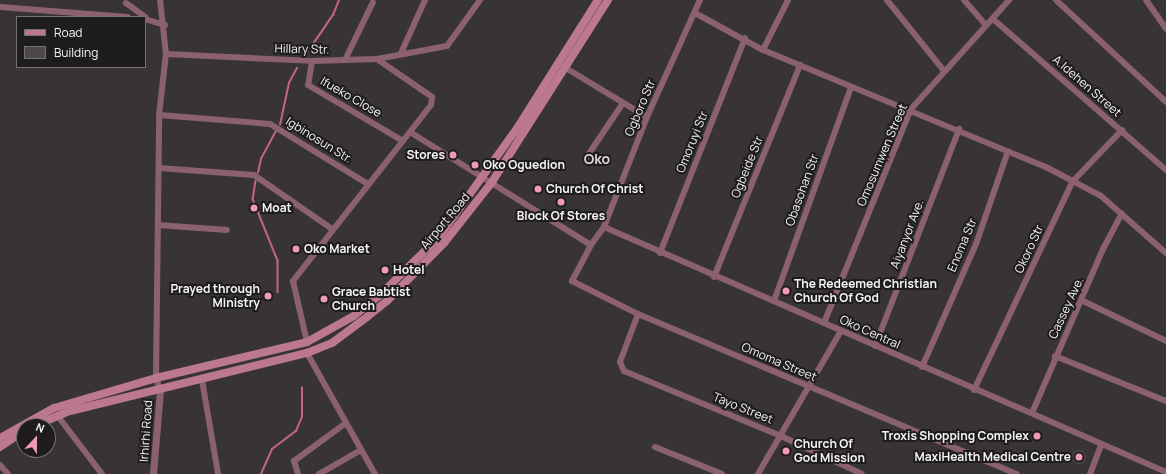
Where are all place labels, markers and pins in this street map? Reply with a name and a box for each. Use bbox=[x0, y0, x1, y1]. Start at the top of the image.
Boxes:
place label: Stores bbox=[406, 148, 445, 162]
marker: Stores bbox=[448, 150, 458, 160]
place label: Oko Oguedion bbox=[483, 158, 565, 172]
marker: Oko Oguedion bbox=[470, 160, 480, 170]
place label: Church Of Christ bbox=[546, 182, 643, 196]
marker: Church Of Christ bbox=[533, 184, 543, 194]
marker: Block Of Stores bbox=[556, 197, 566, 207]
place label: Moat bbox=[262, 201, 292, 215]
marker: Moat bbox=[249, 203, 259, 213]
place label: Block Of Stores bbox=[517, 209, 605, 223]
place label: Oko Market bbox=[304, 242, 370, 256]
marker: Oko Market bbox=[291, 244, 301, 254]
place label: Hotel bbox=[393, 263, 425, 277]
marker: Hotel bbox=[380, 265, 390, 275]
place label: The Redeemed Christian Church Of God bbox=[794, 277, 937, 305]
place label: Prayed through Ministry bbox=[170, 282, 260, 310]
place label: Grace Babtist Church bbox=[332, 285, 411, 313]
marker: The Redeemed Christian Church Of God bbox=[781, 286, 791, 296]
marker: Prayed through Ministry bbox=[263, 291, 273, 301]
marker: Grace Babtist Church bbox=[319, 294, 329, 304]
place label: Troxis Shopping Complex bbox=[882, 429, 1029, 443]
marker: Troxis Shopping Complex bbox=[1032, 431, 1042, 441]
place label: Church Of God Mission bbox=[794, 437, 865, 465]
marker: Church Of God Mission bbox=[781, 446, 791, 456]
place label: MaxiHealth Medical Centre bbox=[914, 450, 1071, 464]
marker: MaxiHealth Medical Centre bbox=[1074, 452, 1084, 462]

